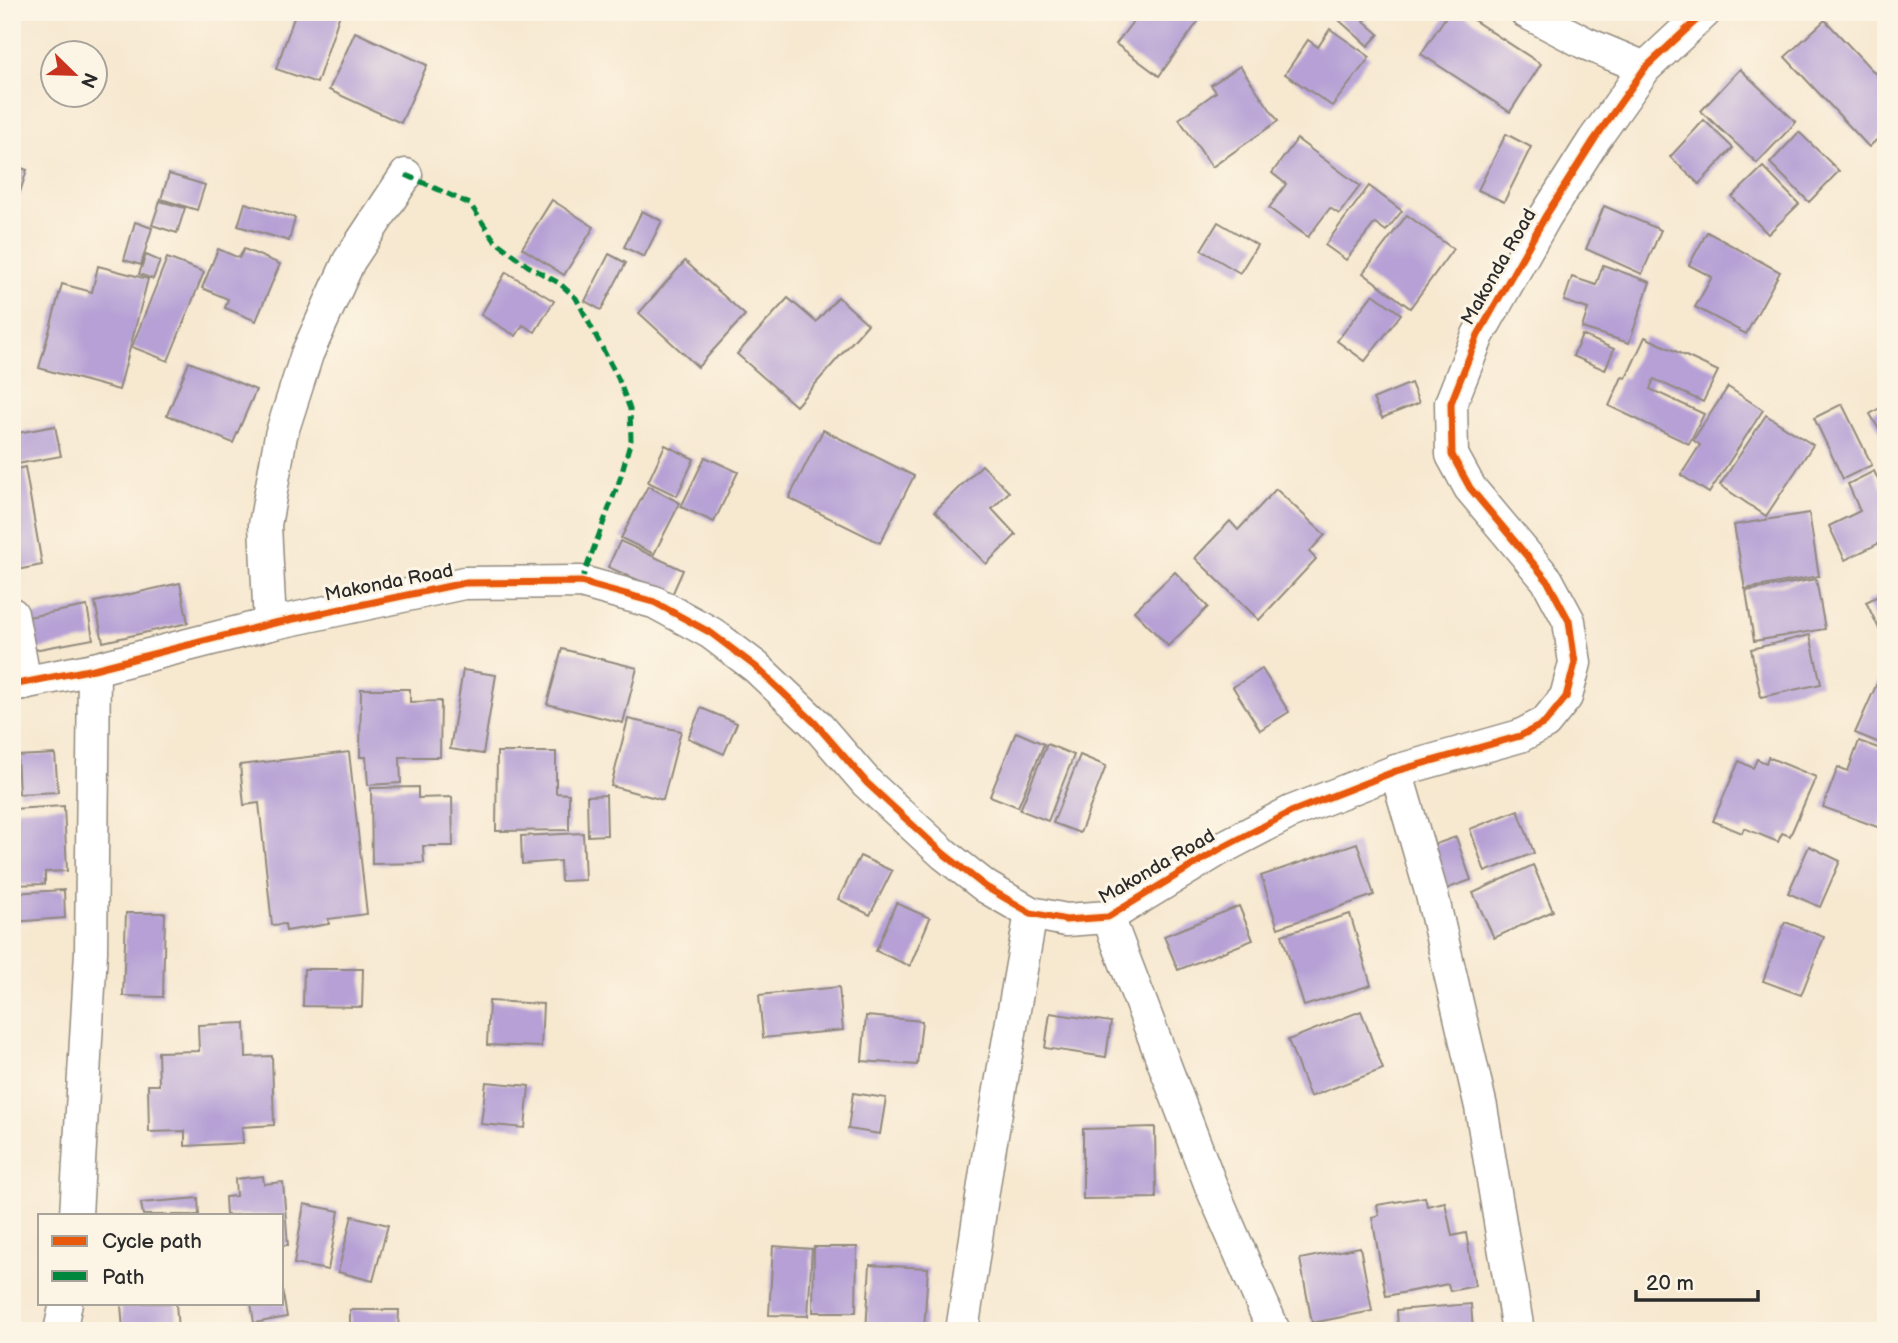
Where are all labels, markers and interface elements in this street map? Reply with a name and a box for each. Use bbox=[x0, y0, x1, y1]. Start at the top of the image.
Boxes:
north arrow bbox=[38, 38, 108, 108]
text: N bbox=[75, 69, 102, 91]
street label: Makonda Road bbox=[1456, 205, 1542, 329]
street label: Makonda Road bbox=[323, 559, 455, 607]
street label: Makonda Road bbox=[1095, 824, 1219, 910]
legend bbox=[38, 1214, 284, 1304]
text: Cycle path bbox=[102, 1229, 202, 1254]
scale bar bbox=[1636, 1259, 1758, 1303]
text: Path bbox=[102, 1265, 144, 1290]
text: 20 m bbox=[1646, 1271, 1694, 1296]

